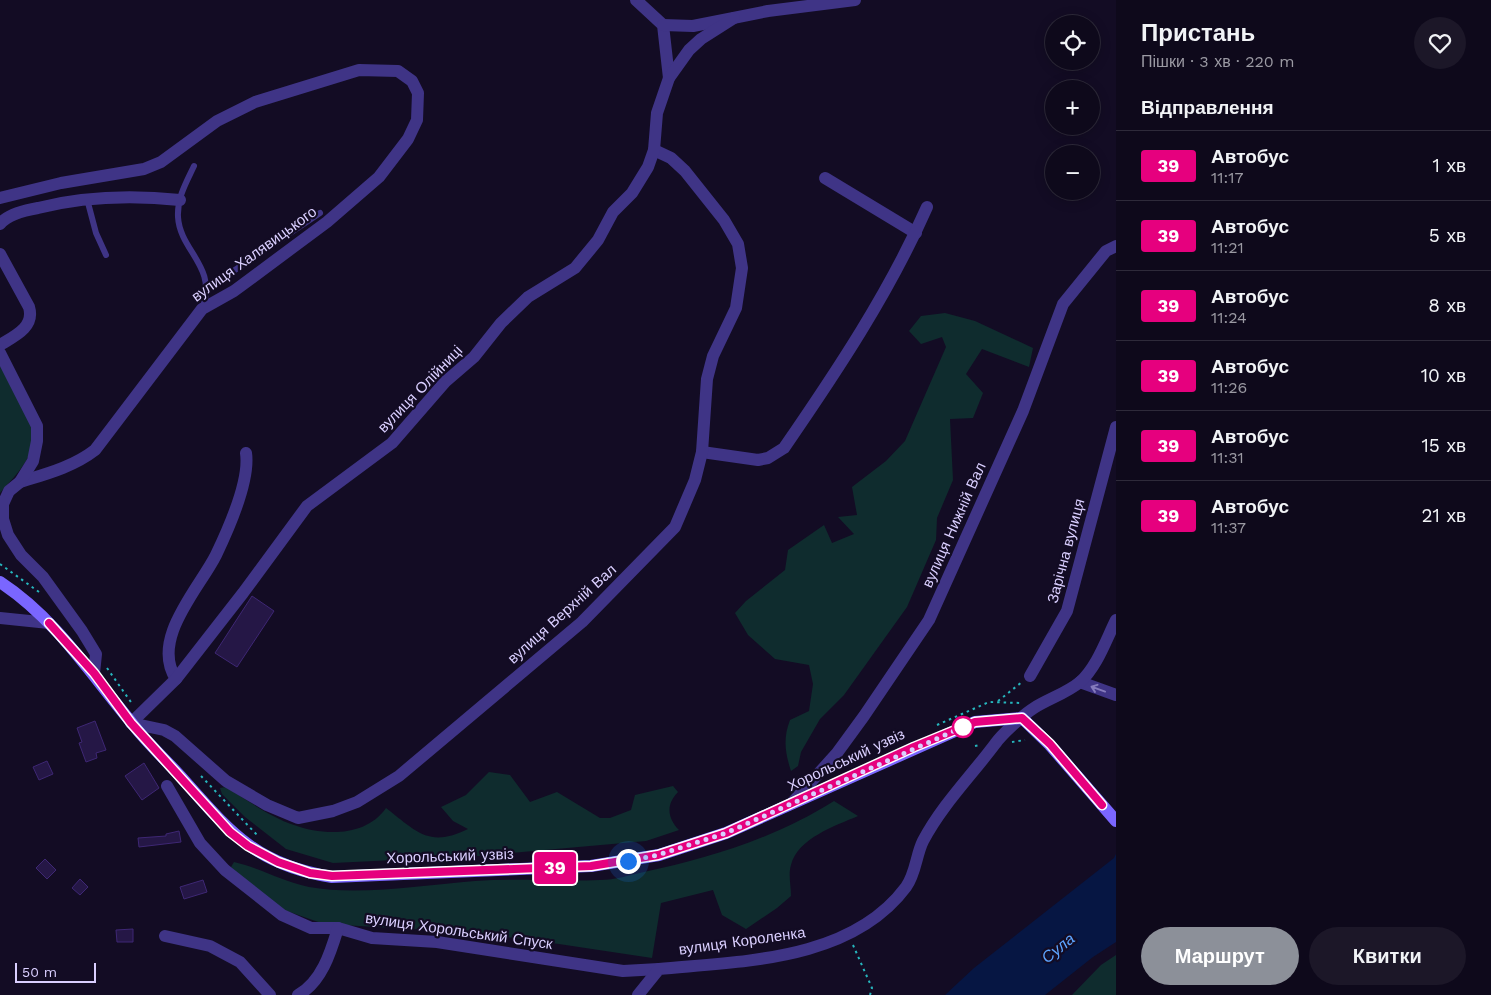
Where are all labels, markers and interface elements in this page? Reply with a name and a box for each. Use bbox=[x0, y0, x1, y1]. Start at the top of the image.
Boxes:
map controls bbox=[1045, 15, 1100, 200]
button: locate bbox=[1045, 15, 1100, 70]
button: heart bbox=[1414, 17, 1466, 69]
text: Пристань bbox=[1141, 19, 1255, 47]
text: Пішки · 3 хв · 220 m bbox=[1141, 52, 1294, 71]
button: + bbox=[1045, 80, 1100, 135]
text: Відправлення bbox=[1141, 96, 1274, 119]
button: − bbox=[1045, 145, 1100, 200]
text: Автобус bbox=[1211, 145, 1289, 168]
text: 1 хв bbox=[1433, 154, 1466, 177]
text: 39 bbox=[1158, 155, 1179, 176]
text: 11:17 bbox=[1211, 168, 1243, 187]
street label: вулиця Халявицького bbox=[188, 203, 320, 305]
text: Автобус bbox=[1211, 215, 1289, 238]
text: 5 хв bbox=[1429, 224, 1466, 247]
text: 39 bbox=[1158, 225, 1179, 246]
text: 11:21 bbox=[1211, 238, 1244, 257]
text: Автобус bbox=[1211, 285, 1289, 308]
text: 8 хв bbox=[1428, 294, 1466, 317]
text: 39 bbox=[1158, 295, 1179, 316]
text: 11:24 bbox=[1211, 308, 1247, 327]
street label: вулиця Олійниці bbox=[374, 342, 466, 436]
text: Автобус bbox=[1211, 355, 1289, 378]
text: 10 хв bbox=[1421, 364, 1466, 387]
text: 39 bbox=[1158, 365, 1179, 386]
text: 11:26 bbox=[1211, 378, 1247, 397]
text: Автобус bbox=[1211, 425, 1289, 448]
text: 15 хв bbox=[1421, 434, 1466, 457]
text: 39 bbox=[1158, 435, 1179, 456]
text: 11:31 bbox=[1211, 448, 1244, 467]
street label: вулиця Нижній Вал bbox=[918, 460, 990, 590]
text: Автобус bbox=[1211, 495, 1289, 518]
street label: Зарічна вулиця bbox=[1043, 497, 1089, 605]
text: 21 хв bbox=[1421, 504, 1466, 527]
text: 39 bbox=[1158, 505, 1179, 526]
text: 11:37 bbox=[1211, 518, 1246, 537]
street label: вулиця Верхній Вал bbox=[504, 560, 620, 668]
one-way arrow bbox=[1091, 684, 1106, 693]
unlabelled marker bbox=[952, 716, 974, 738]
street label: Хорольський узвіз bbox=[784, 725, 908, 795]
street label: Хорольський узвіз bbox=[386, 845, 514, 867]
your location bbox=[616, 849, 641, 874]
line badge: 39 bbox=[532, 852, 578, 884]
text: 39 bbox=[544, 857, 566, 878]
street label: вулиця Хорольський Спуск bbox=[364, 909, 554, 953]
street label: вулиця Короленка bbox=[677, 923, 807, 959]
button: Маршрут bbox=[1141, 927, 1299, 985]
button: Квитки bbox=[1309, 927, 1466, 985]
water label: Сула bbox=[1038, 929, 1078, 967]
scale bar bbox=[15, 960, 96, 983]
text: 50 m bbox=[22, 964, 57, 980]

